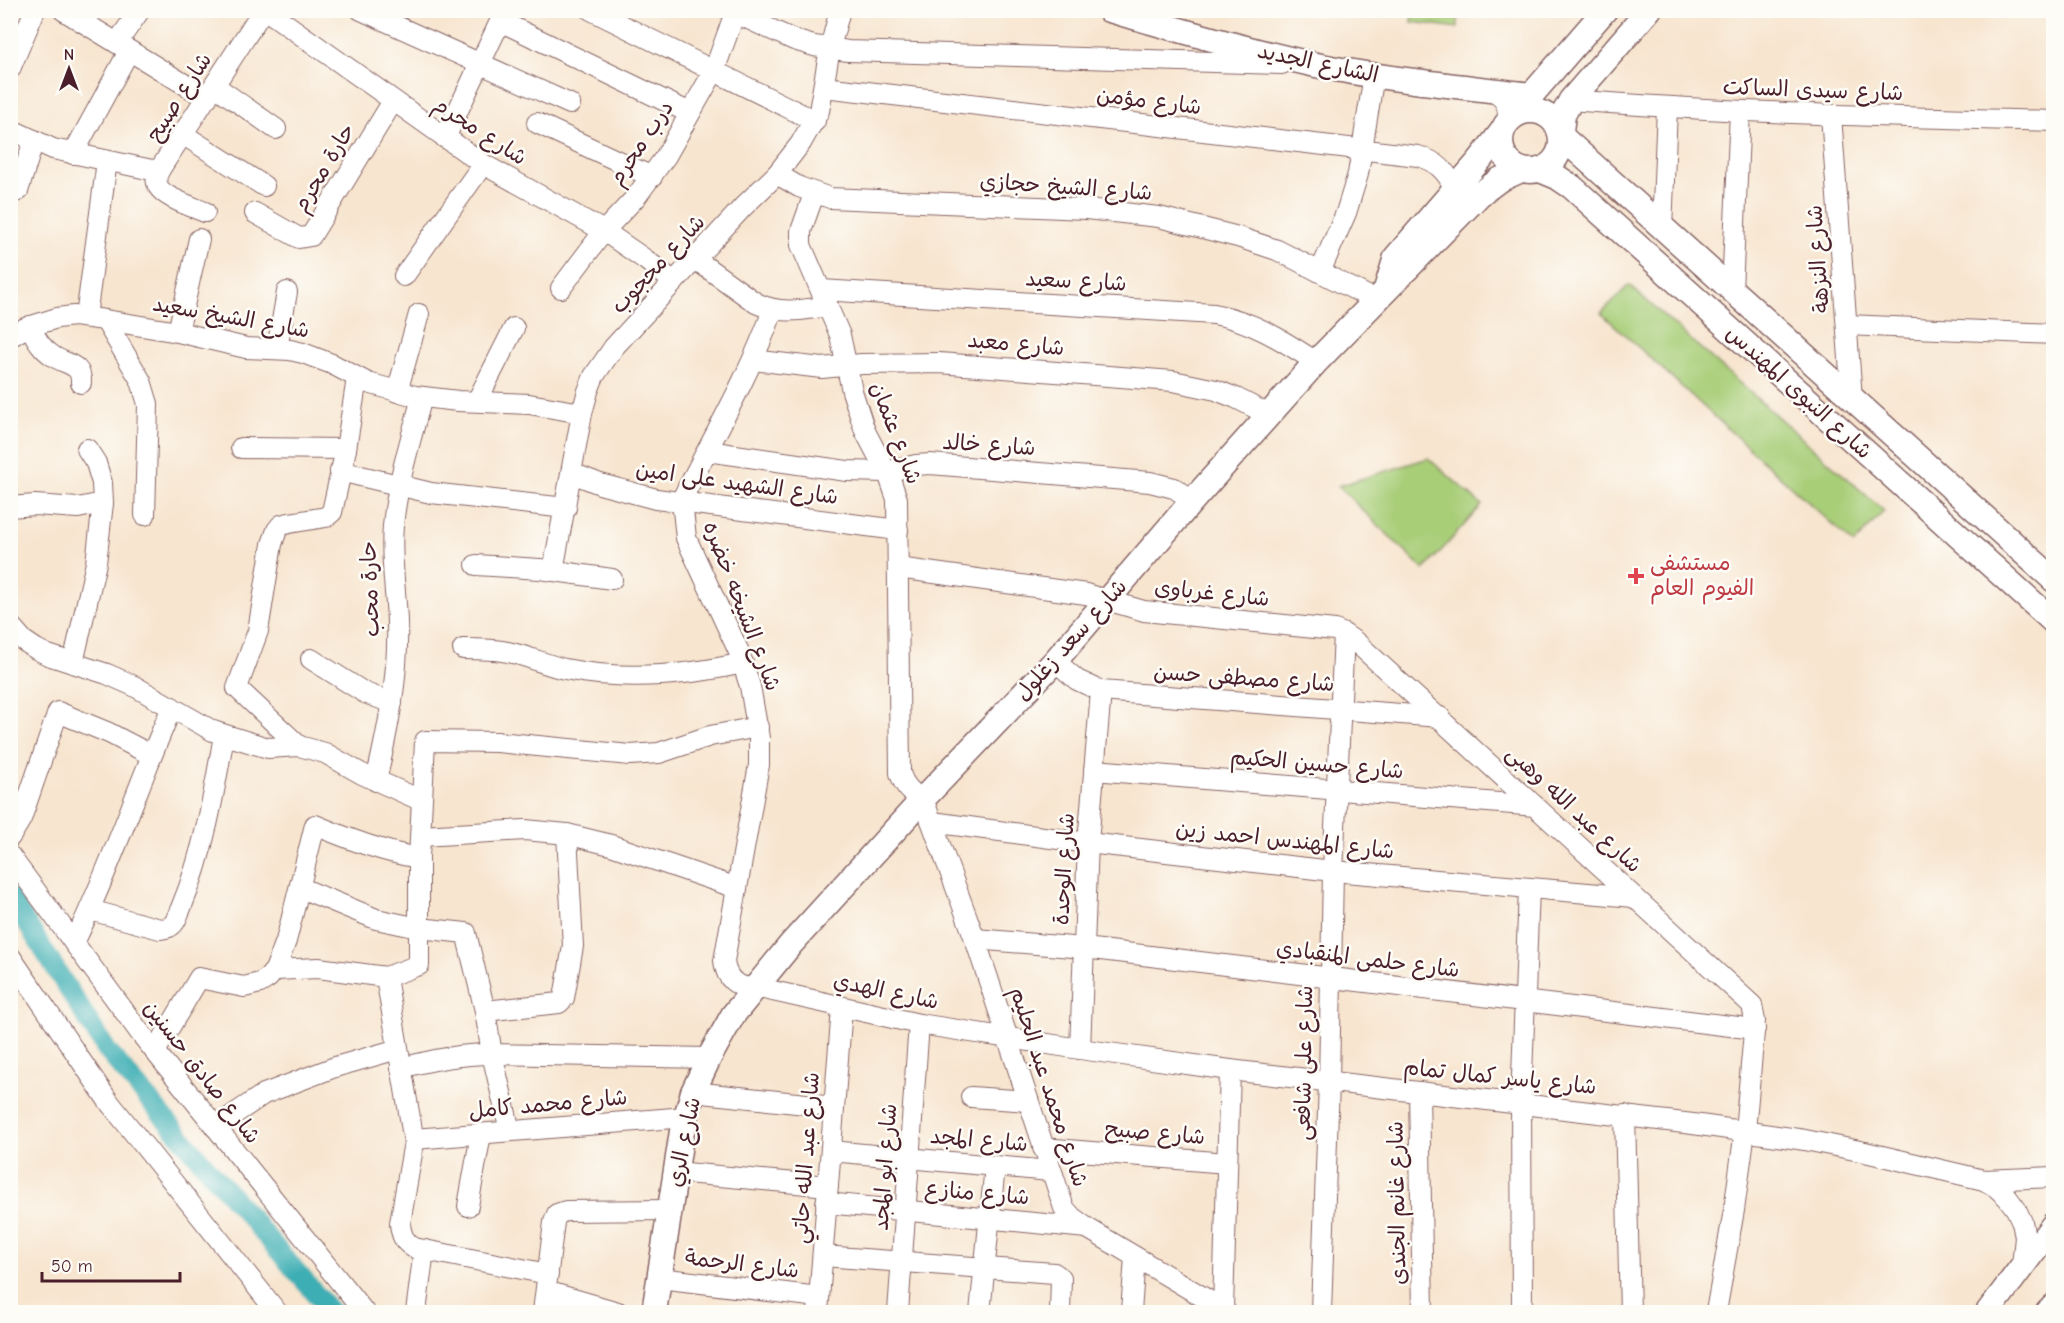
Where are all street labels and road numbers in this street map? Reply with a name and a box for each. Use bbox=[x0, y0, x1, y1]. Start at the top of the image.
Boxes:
street label: الشارع الجديد bbox=[1255, 37, 1381, 90]
street label: شارع صبيح bbox=[141, 48, 219, 147]
street label: شارع سيدى الساكت bbox=[1722, 74, 1904, 108]
street label: شارع مؤمن bbox=[1095, 82, 1203, 122]
street label: شارع محرم bbox=[426, 91, 532, 174]
street label: درب محرم bbox=[603, 96, 682, 193]
street label: حارة محرم bbox=[287, 119, 364, 219]
street label: شارع الشيخ حجازي bbox=[979, 168, 1153, 209]
street label: شارع النزهة bbox=[1801, 204, 1837, 314]
street label: شارع محجوب bbox=[606, 209, 712, 320]
street label: شارع سعيد bbox=[1025, 265, 1127, 299]
street label: شارع الشيخ سعيد bbox=[150, 290, 311, 346]
street label: شارع النبوى المهندس bbox=[1719, 320, 1877, 466]
street label: شارع معبد bbox=[966, 327, 1066, 363]
street label: شارع عثمان bbox=[863, 378, 927, 488]
street label: شارع خالد bbox=[941, 429, 1036, 463]
street label: شارع الشهيد على امين bbox=[634, 456, 840, 512]
street label: شارع الشيخه خضره bbox=[696, 518, 786, 695]
street label: حارة محب bbox=[355, 541, 385, 637]
street label: شارع سعد زغلول bbox=[1010, 574, 1134, 708]
street label: شارع غرباوى bbox=[1153, 574, 1271, 614]
street label: شارع مصطفى حسن bbox=[1152, 659, 1335, 699]
street label: شارع عبد الله وهبى bbox=[1500, 740, 1647, 880]
street label: شارع حسين الحكيم bbox=[1229, 743, 1405, 788]
street label: شارع الوحدة bbox=[1048, 812, 1082, 926]
street label: شارع المهندس احمد زين bbox=[1174, 816, 1396, 866]
street label: شارع حلمى المنقبادي bbox=[1274, 935, 1461, 986]
street label: شارع الهدي bbox=[830, 967, 941, 1018]
street label: شارع محمد عبد الحليم bbox=[1002, 984, 1094, 1191]
street label: شارع على شافعى bbox=[1290, 985, 1320, 1141]
street label: شارع صادق حسنين bbox=[136, 995, 266, 1150]
street label: شارع ياسر كمال تمام bbox=[1402, 1054, 1598, 1103]
street label: شارع عبد الله حاتي bbox=[787, 1071, 831, 1245]
street label: شارع محمد كامل bbox=[467, 1084, 629, 1126]
street label: شارع الري bbox=[662, 1095, 709, 1190]
street label: شارع ابو المجد bbox=[868, 1103, 904, 1232]
street label: شارع صبيح bbox=[1104, 1116, 1206, 1152]
street label: شارع غانم الجندى bbox=[1383, 1121, 1414, 1285]
street label: شارع المجد bbox=[929, 1123, 1029, 1159]
street label: شارع منازع bbox=[923, 1175, 1030, 1213]
street label: شارع الرحمة bbox=[683, 1244, 801, 1286]

